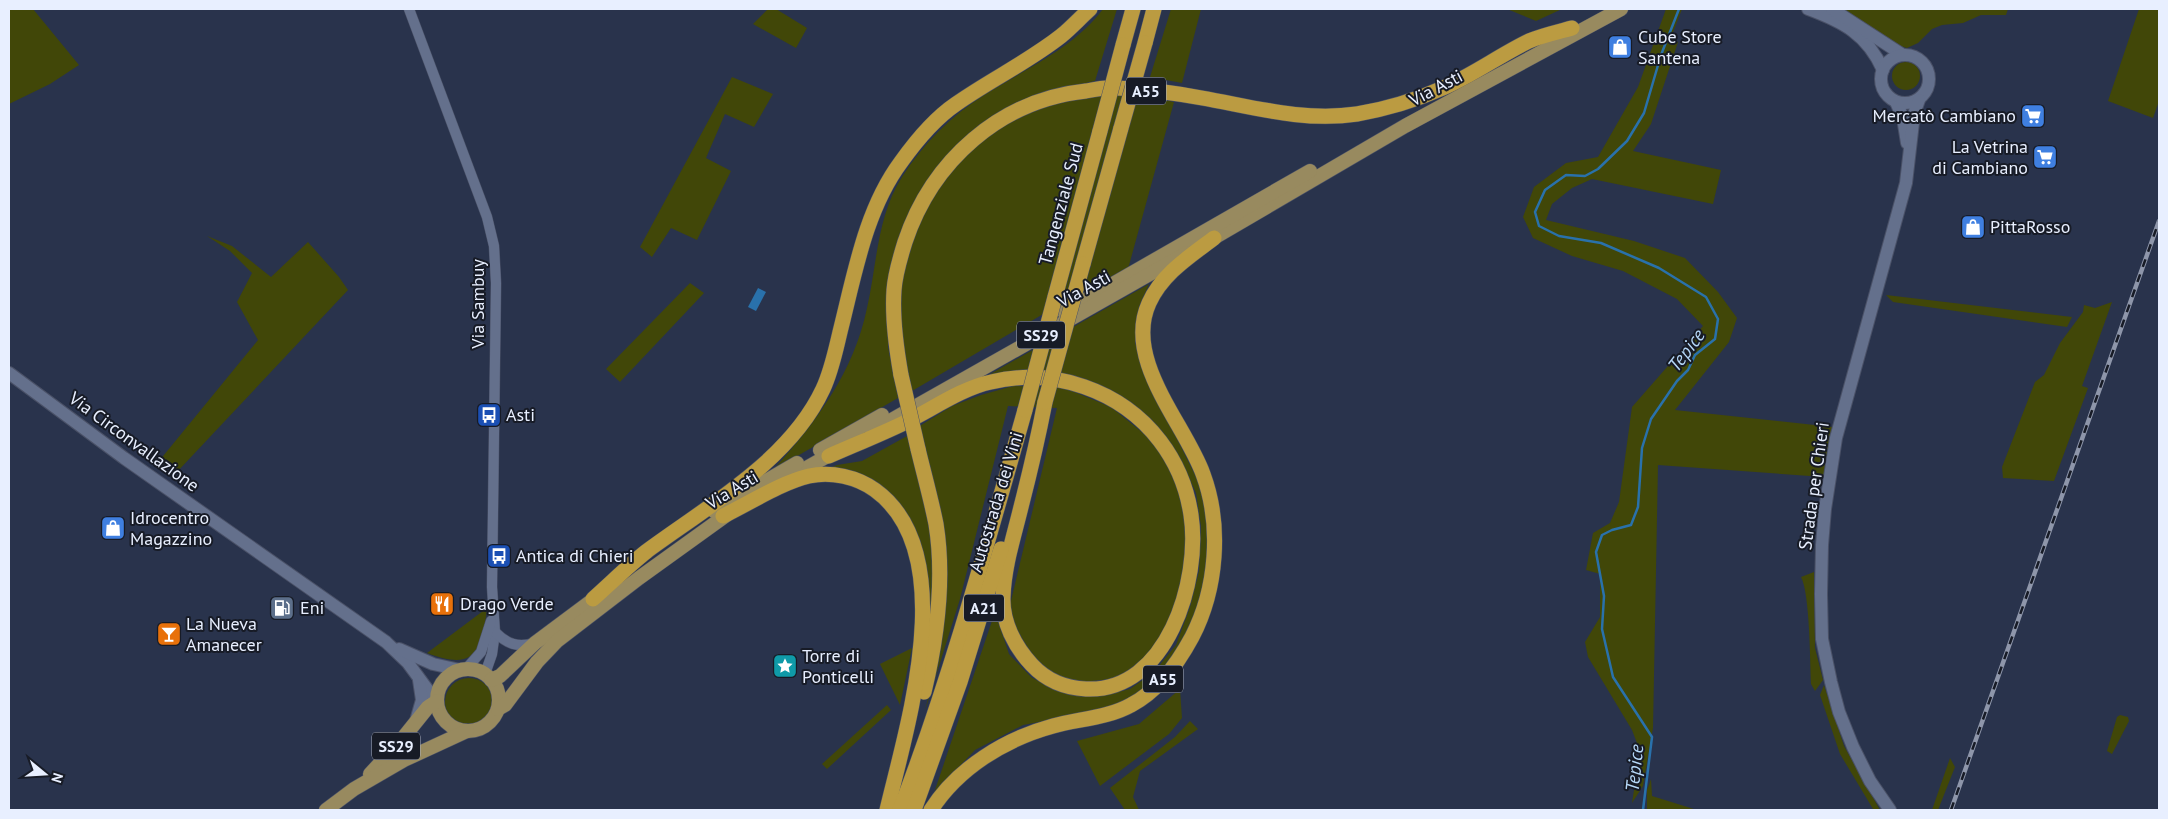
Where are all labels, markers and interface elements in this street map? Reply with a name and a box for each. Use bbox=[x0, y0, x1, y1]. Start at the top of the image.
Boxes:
place label: Cube Store Santena bbox=[1638, 25, 1722, 69]
shop icon: Cube Store Santena bbox=[1607, 34, 1633, 60]
street label: Via Asti bbox=[1404, 64, 1466, 112]
road number: A55 bbox=[1126, 78, 1166, 104]
supermarket icon: Mercatò Cambiano bbox=[2020, 103, 2046, 129]
place label: Mercatò Cambiano bbox=[1873, 104, 2016, 127]
place label: La Vetrina di Cambiano bbox=[1932, 135, 2028, 179]
street label: Tangenziale Sud bbox=[1033, 140, 1088, 267]
supermarket icon: La Vetrina di Cambiano bbox=[2032, 144, 2058, 170]
shop icon: PittaRosso bbox=[1960, 214, 1986, 240]
place label: PittaRosso bbox=[1990, 215, 2070, 238]
street label: Via Sambuy bbox=[466, 259, 489, 350]
street label: Via Asti bbox=[1052, 265, 1114, 313]
road number: SS29 bbox=[1017, 322, 1065, 348]
water label: Tepice bbox=[1662, 324, 1710, 376]
street label: Via Circonvallazione bbox=[64, 386, 204, 497]
bus stop icon: Asti bbox=[476, 402, 502, 428]
place label: Asti bbox=[506, 403, 535, 426]
street label: Strada per Chieri bbox=[1793, 420, 1834, 551]
street label: Autostrada dei Vini bbox=[963, 429, 1028, 575]
street label: Via Asti bbox=[700, 465, 762, 515]
place label: Idrocentro Magazzino bbox=[130, 506, 212, 550]
shop icon: Idrocentro Magazzino bbox=[100, 515, 126, 541]
bus stop icon: Antica di Chieri bbox=[486, 543, 512, 569]
place label: Antica di Chieri bbox=[516, 544, 634, 567]
restaurant icon: Drago Verde bbox=[429, 591, 455, 617]
place label: Drago Verde bbox=[460, 592, 554, 615]
road number: A21 bbox=[964, 594, 1004, 622]
fuel station icon: Eni bbox=[269, 595, 295, 621]
place label: Eni bbox=[300, 596, 324, 619]
place label: La Nueva Amanecer bbox=[186, 612, 262, 656]
bar icon: La Nueva Amanecer bbox=[156, 621, 182, 647]
place label: Torre di Ponticelli bbox=[802, 644, 874, 688]
place icon: Torre di Ponticelli bbox=[772, 653, 798, 679]
road number: A55 bbox=[1143, 666, 1183, 692]
road number: SS29 bbox=[372, 732, 420, 759]
water label: Tepice bbox=[1620, 743, 1648, 793]
north arrow bbox=[20, 749, 70, 799]
text: N bbox=[47, 771, 67, 785]

